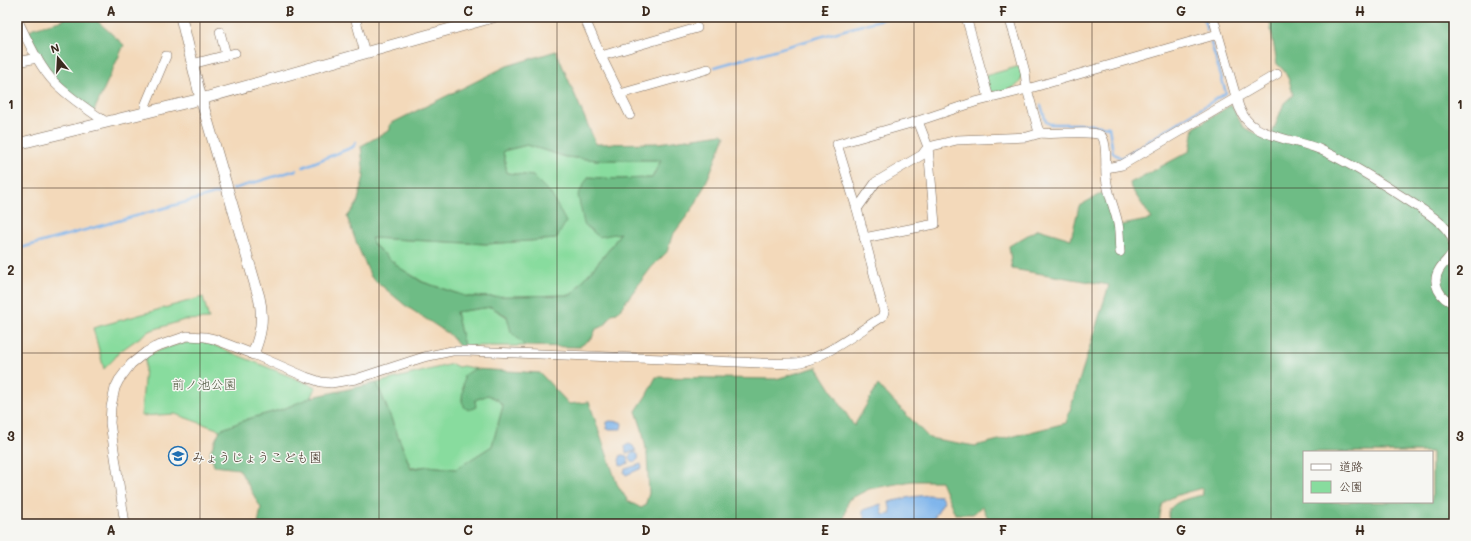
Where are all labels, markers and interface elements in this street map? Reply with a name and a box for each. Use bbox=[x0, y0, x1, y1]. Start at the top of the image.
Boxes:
text: A bbox=[106, 2, 116, 19]
text: B bbox=[286, 2, 295, 19]
text: C bbox=[463, 2, 473, 19]
text: D bbox=[641, 2, 651, 19]
text: E bbox=[821, 2, 829, 19]
text: F bbox=[999, 2, 1007, 19]
text: G bbox=[1176, 2, 1186, 19]
text: H bbox=[1355, 2, 1365, 19]
north arrow bbox=[38, 38, 78, 78]
text: N bbox=[48, 40, 61, 56]
text: 1 bbox=[8, 95, 14, 112]
text: 1 bbox=[1457, 95, 1463, 112]
text: 2 bbox=[7, 261, 15, 278]
text: 2 bbox=[1456, 261, 1464, 278]
park label: 前ノ池公園 bbox=[171, 375, 237, 392]
text: 3 bbox=[7, 427, 15, 444]
text: 3 bbox=[1456, 427, 1464, 444]
school or university icon: みょうじょうこども園 bbox=[167, 445, 189, 467]
place label: みょうじょうこども園 bbox=[192, 448, 322, 465]
legend bbox=[1303, 451, 1433, 503]
text: 道路 bbox=[1339, 458, 1363, 474]
text: 公園 bbox=[1339, 478, 1363, 494]
text: A bbox=[106, 521, 116, 538]
text: B bbox=[286, 521, 295, 538]
text: C bbox=[463, 521, 473, 538]
text: D bbox=[641, 521, 651, 538]
text: E bbox=[821, 521, 829, 538]
text: F bbox=[999, 521, 1007, 538]
text: G bbox=[1176, 521, 1186, 538]
text: H bbox=[1355, 521, 1365, 538]

